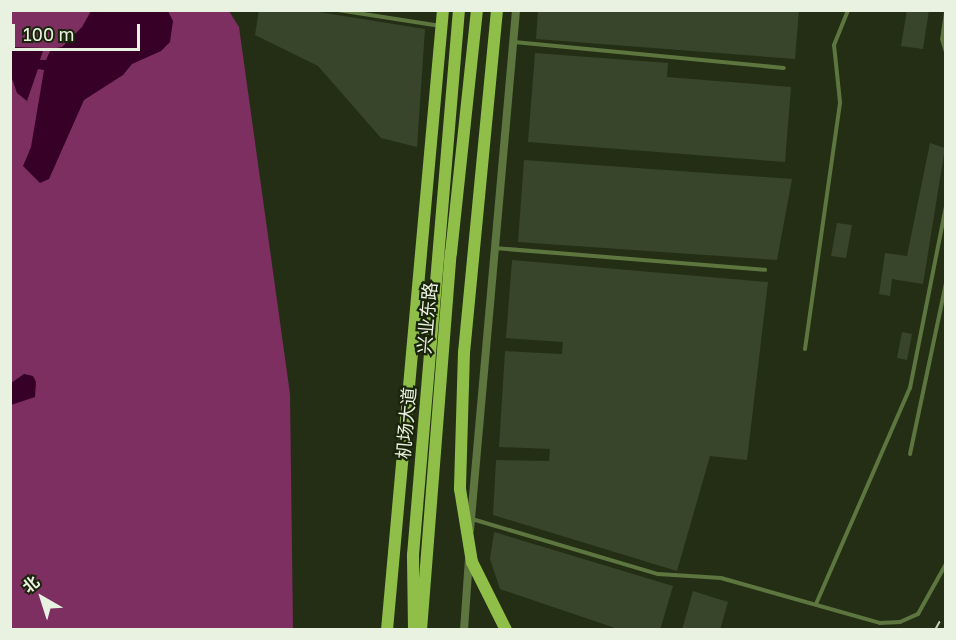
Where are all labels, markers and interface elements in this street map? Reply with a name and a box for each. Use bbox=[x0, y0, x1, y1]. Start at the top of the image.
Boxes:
scale bar bbox=[15, 12, 142, 50]
text: 100 m bbox=[23, 23, 74, 45]
street label: 兴业东路 bbox=[413, 281, 441, 355]
street label: 机场大道 bbox=[392, 386, 420, 460]
north arrow bbox=[12, 568, 72, 628]
text: 北 bbox=[18, 571, 43, 597]

